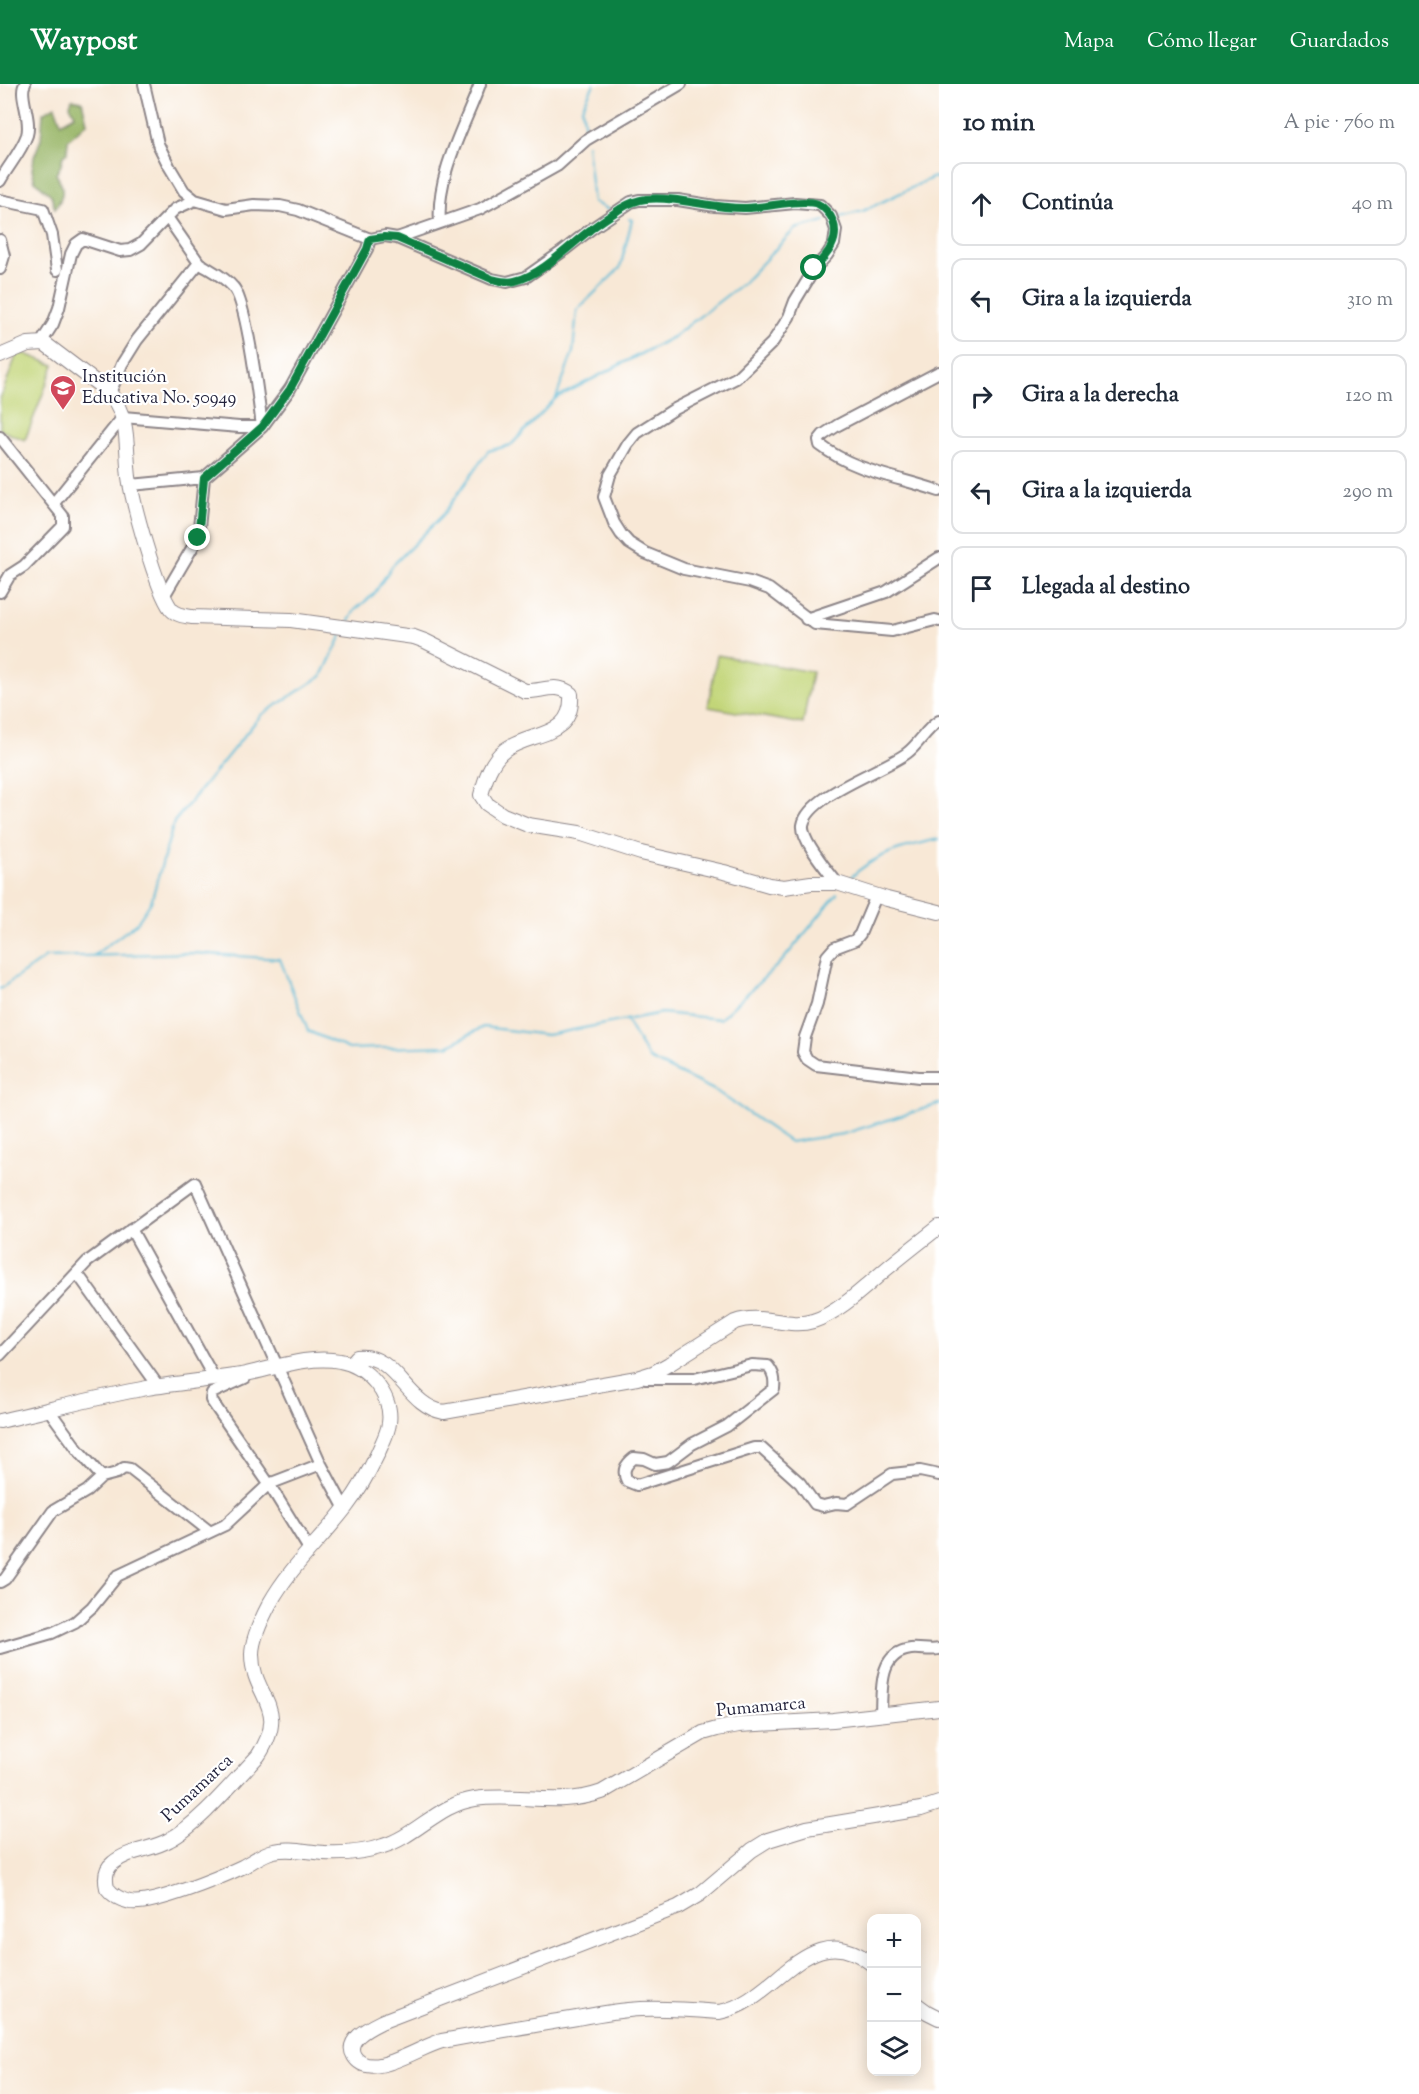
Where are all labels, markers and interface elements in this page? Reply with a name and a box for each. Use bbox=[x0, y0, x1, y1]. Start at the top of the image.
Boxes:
text: Waypost bbox=[30, 22, 137, 62]
text: Mapa bbox=[1064, 27, 1114, 57]
text: Cómo llegar bbox=[1147, 27, 1257, 57]
text: Guardados bbox=[1290, 27, 1389, 57]
text: 10 min bbox=[963, 105, 1035, 142]
text: A pie · 760 m bbox=[1284, 109, 1395, 138]
icon: ahead bbox=[965, 188, 998, 221]
text: Continúa bbox=[1022, 188, 1113, 220]
text: 40 m bbox=[1352, 190, 1393, 219]
route start bbox=[800, 254, 826, 280]
icon: left bbox=[965, 284, 998, 317]
text: Gira a la izquierda bbox=[1022, 284, 1192, 316]
text: 310 m bbox=[1347, 286, 1393, 315]
place label: Institución Educativa No. 50949 bbox=[82, 365, 236, 412]
school or university icon: Institución Educativa No. 50949 bbox=[48, 373, 78, 411]
icon: right bbox=[965, 380, 998, 413]
text: Gira a la derecha bbox=[1022, 380, 1179, 412]
text: 120 m bbox=[1345, 382, 1393, 411]
icon: left bbox=[965, 476, 998, 509]
text: Gira a la izquierda bbox=[1022, 476, 1192, 508]
text: 290 m bbox=[1343, 478, 1393, 507]
route end bbox=[184, 524, 210, 550]
icon: arrive bbox=[965, 572, 998, 605]
text: Llegada al destino bbox=[1022, 572, 1190, 604]
street label: Pumamarca bbox=[715, 1691, 807, 1725]
street label: Pumamarca bbox=[156, 1749, 240, 1829]
map controls bbox=[867, 1914, 921, 2076]
button: + bbox=[867, 1914, 921, 1968]
button: − bbox=[867, 1968, 921, 2022]
button: layers bbox=[867, 2022, 921, 2076]

